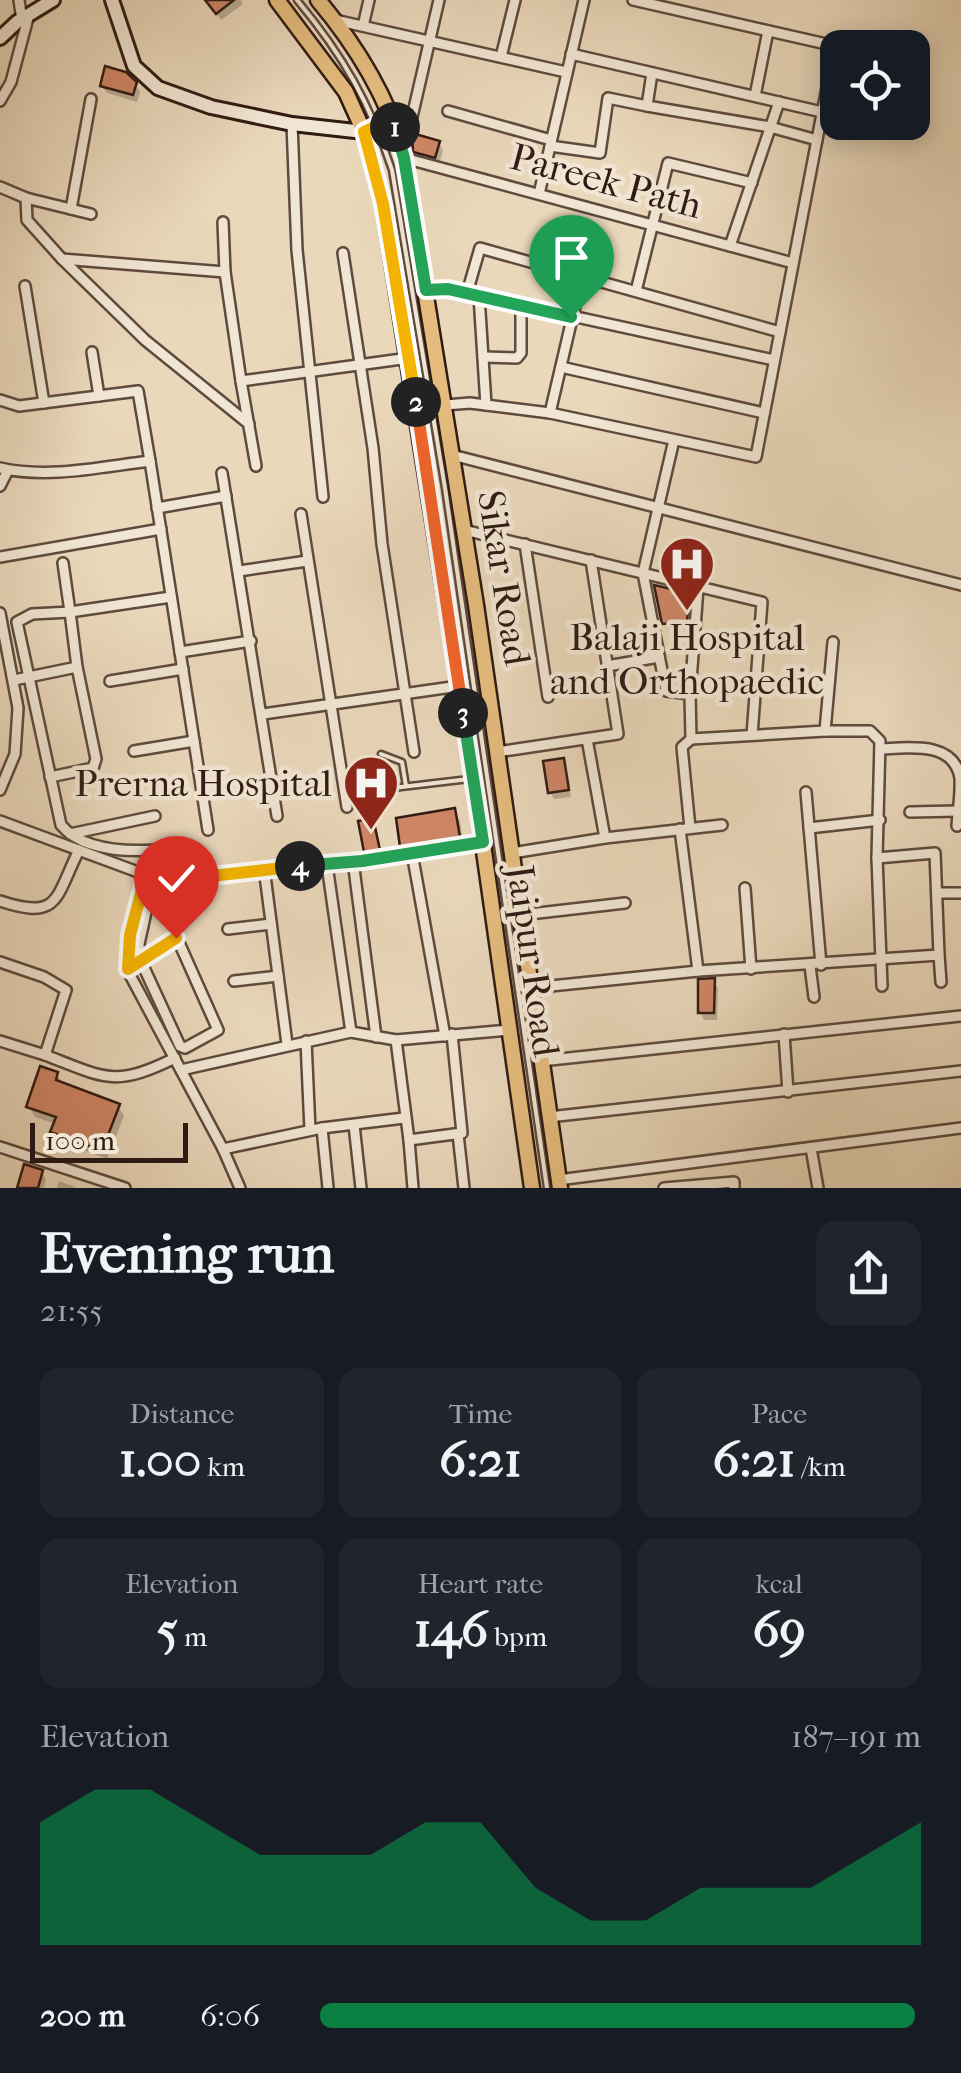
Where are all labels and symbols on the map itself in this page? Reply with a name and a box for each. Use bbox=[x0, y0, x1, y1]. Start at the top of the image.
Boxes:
pin: 1 bbox=[370, 102, 420, 152]
street label: Pareek Path bbox=[505, 134, 707, 228]
pin bbox=[529, 215, 614, 318]
pin: 2 bbox=[391, 377, 441, 427]
street label: Sikar Road bbox=[468, 487, 540, 669]
hospital icon: Balaji Hospital and Orthopaedic bbox=[657, 534, 717, 613]
place label: Balaji Hospital and Orthopaedic bbox=[550, 615, 824, 704]
pin: 3 bbox=[438, 688, 488, 738]
hospital icon: Prerna Hospital bbox=[341, 753, 401, 832]
place label: Prerna Hospital bbox=[74, 761, 332, 806]
pin bbox=[134, 836, 219, 939]
pin: 4 bbox=[275, 841, 325, 891]
street label: Jaipur Road bbox=[497, 859, 569, 1060]
scale bar bbox=[30, 1118, 188, 1162]

